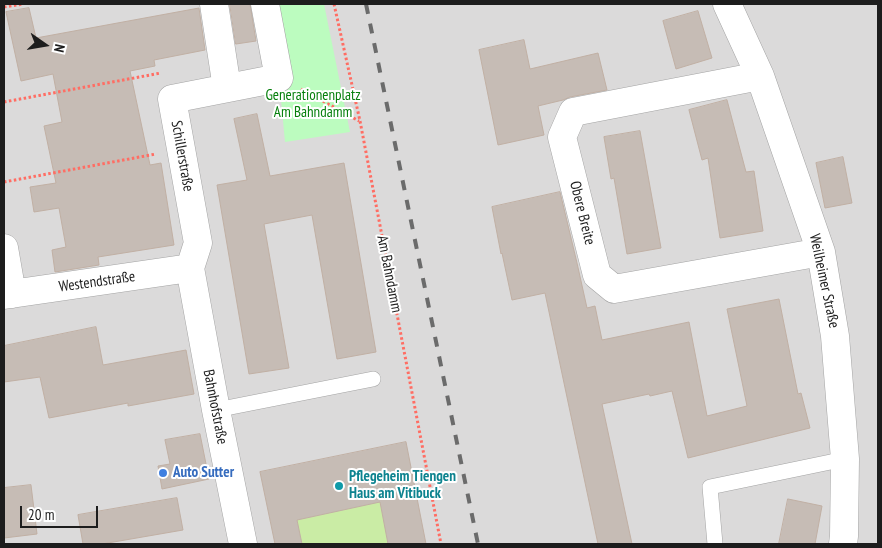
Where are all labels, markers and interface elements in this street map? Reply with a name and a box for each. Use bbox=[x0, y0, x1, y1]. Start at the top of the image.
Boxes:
north arrow bbox=[20, 20, 70, 70]
text: N bbox=[50, 43, 69, 54]
park label: Generationenplatz Am Bahndamm bbox=[265, 87, 361, 122]
street label: Schillerstraße bbox=[167, 119, 197, 193]
street label: Obere Breite bbox=[565, 179, 599, 247]
street label: Weilheimer Straße bbox=[805, 232, 843, 330]
street label: Am Bahndamm bbox=[373, 234, 405, 314]
street label: Westendstraße bbox=[58, 268, 136, 296]
street label: Bahnhofstraße bbox=[199, 368, 231, 446]
place label: Auto Sutter bbox=[173, 464, 234, 482]
marker: Auto Sutter bbox=[157, 467, 169, 479]
place label: Pflegeheim Tiengen Haus am Vitibuck bbox=[349, 468, 456, 503]
marker: Pflegeheim Tiengen Haus am Vitibuck bbox=[333, 480, 345, 492]
scale bar bbox=[22, 496, 100, 528]
text: 20 m bbox=[28, 505, 54, 524]

